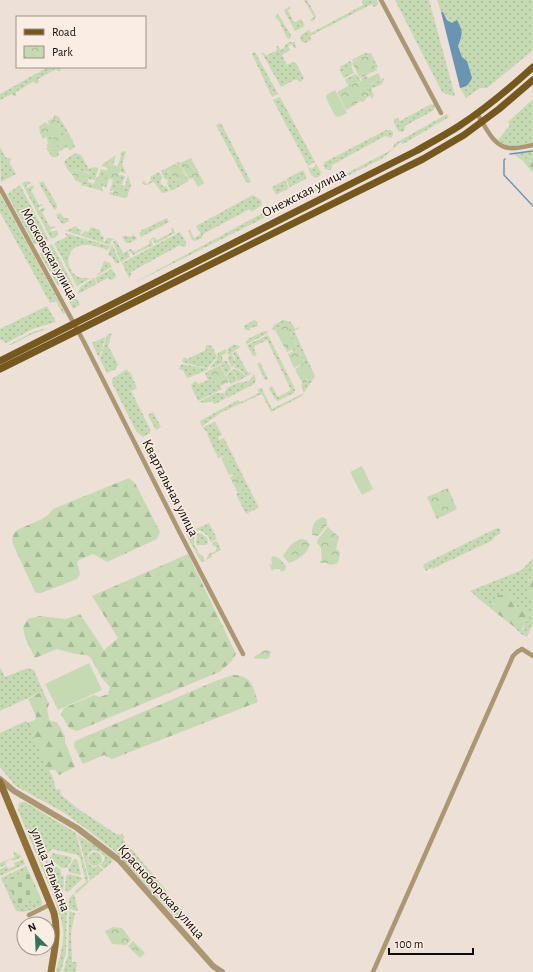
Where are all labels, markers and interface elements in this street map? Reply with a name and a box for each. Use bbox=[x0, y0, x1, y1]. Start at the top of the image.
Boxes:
legend bbox=[16, 16, 146, 68]
text: Road bbox=[52, 26, 76, 38]
text: Park bbox=[52, 46, 73, 58]
street label: Онежская улица bbox=[260, 166, 349, 220]
street label: Московская улица bbox=[18, 206, 80, 303]
street label: Квартальная улица bbox=[139, 437, 201, 540]
street label: улица Тельмана bbox=[27, 825, 73, 914]
street label: Красноборская улица bbox=[115, 842, 207, 943]
north arrow bbox=[16, 916, 56, 956]
text: N bbox=[26, 921, 38, 934]
scale bar bbox=[389, 930, 473, 956]
text: 100 m bbox=[395, 938, 423, 950]

